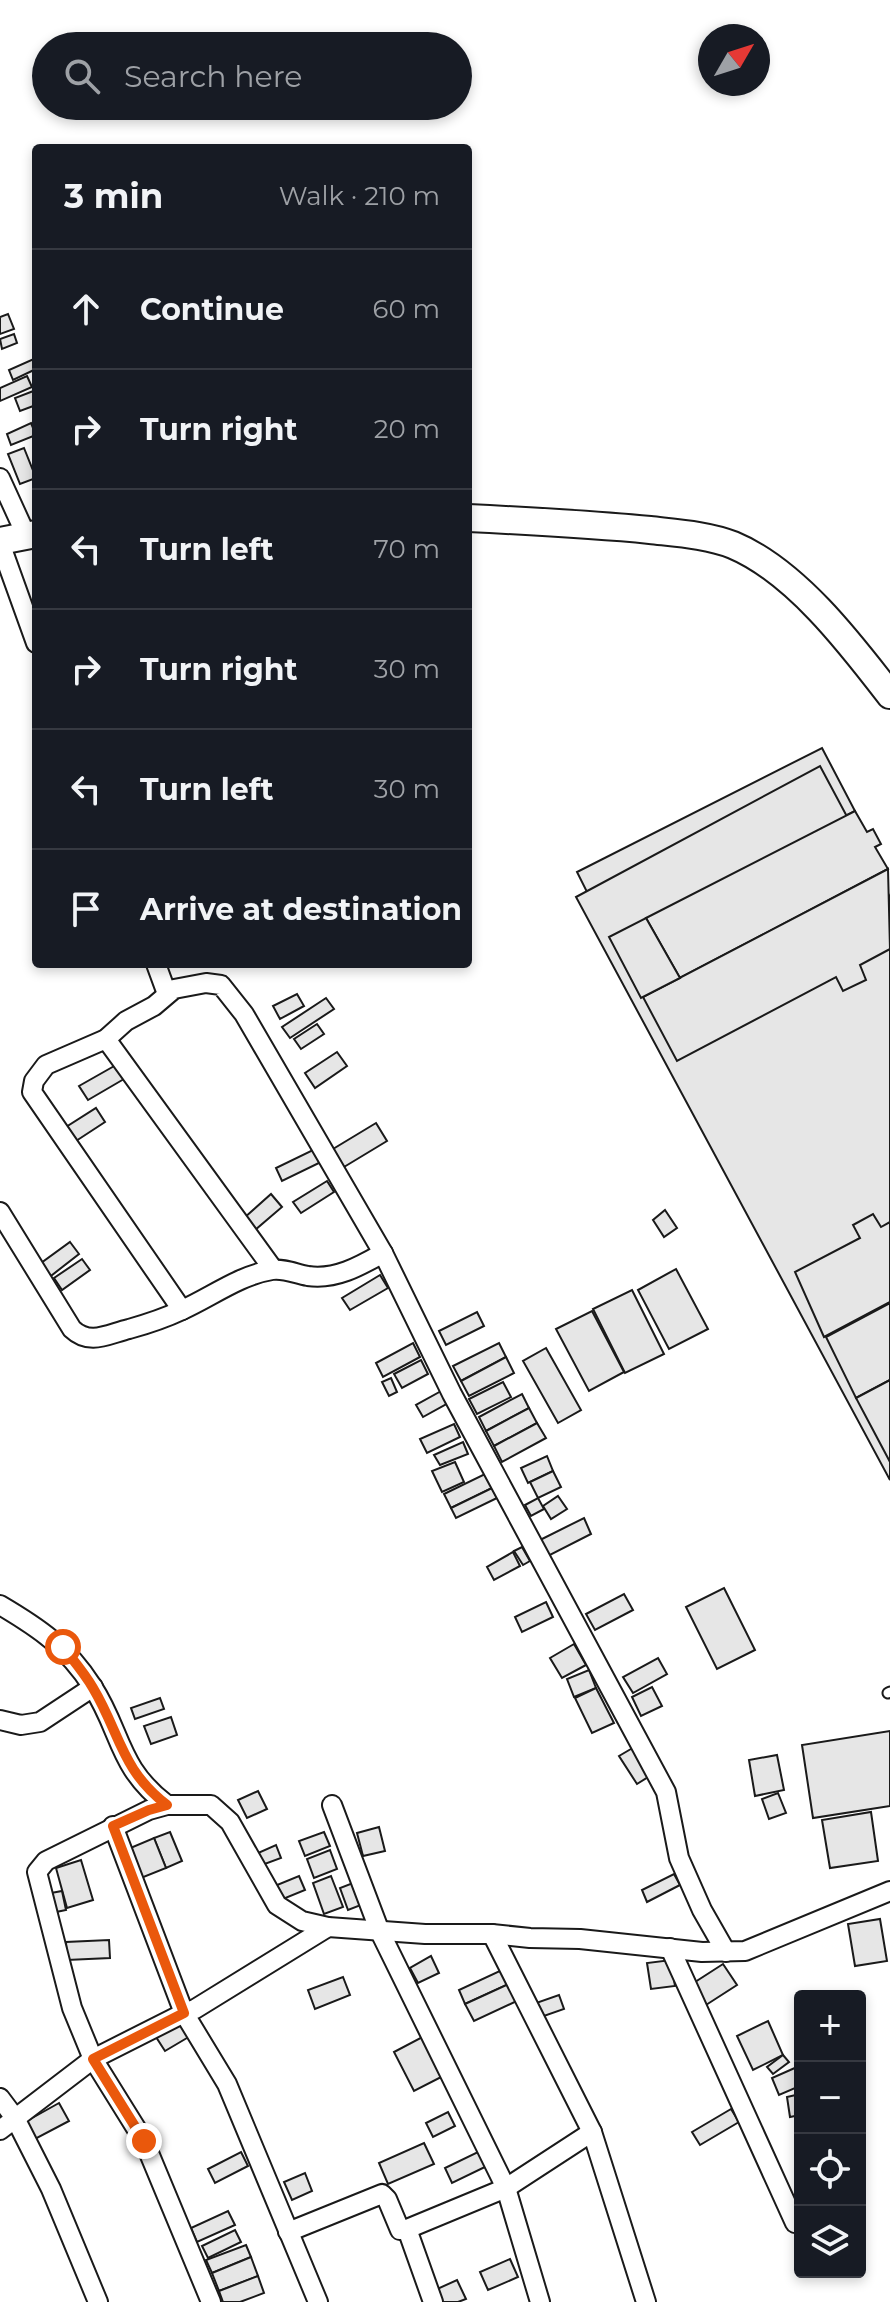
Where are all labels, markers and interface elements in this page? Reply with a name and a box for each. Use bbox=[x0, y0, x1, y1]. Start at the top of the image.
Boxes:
north arrow bbox=[698, 24, 770, 96]
search box bbox=[32, 32, 472, 120]
icon: search bbox=[60, 54, 104, 98]
text: Search here bbox=[124, 58, 302, 95]
text: 3 min bbox=[64, 175, 163, 217]
text: Walk · 210 m bbox=[279, 180, 440, 212]
icon: ahead bbox=[64, 287, 108, 331]
text: Continue bbox=[140, 291, 284, 328]
text: 60 m bbox=[373, 293, 440, 325]
icon: right bbox=[64, 407, 108, 451]
text: Turn right bbox=[140, 411, 297, 448]
text: 20 m bbox=[374, 413, 440, 445]
icon: left bbox=[64, 527, 108, 571]
text: Turn left bbox=[140, 531, 273, 568]
text: 70 m bbox=[374, 533, 440, 565]
icon: right bbox=[64, 647, 108, 691]
text: Turn right bbox=[140, 651, 297, 688]
text: 30 m bbox=[374, 653, 440, 685]
icon: left bbox=[64, 767, 108, 811]
text: Turn left bbox=[140, 771, 273, 808]
text: 30 m bbox=[374, 773, 440, 805]
icon: arrive bbox=[64, 887, 108, 931]
text: Arrive at destination bbox=[140, 891, 462, 928]
route start bbox=[45, 1629, 81, 1665]
map controls bbox=[794, 1990, 866, 2278]
button: + bbox=[794, 1990, 866, 2062]
button: − bbox=[794, 2062, 866, 2134]
route end bbox=[126, 2123, 162, 2159]
button: locate bbox=[794, 2134, 866, 2206]
button: layers bbox=[794, 2206, 866, 2278]

